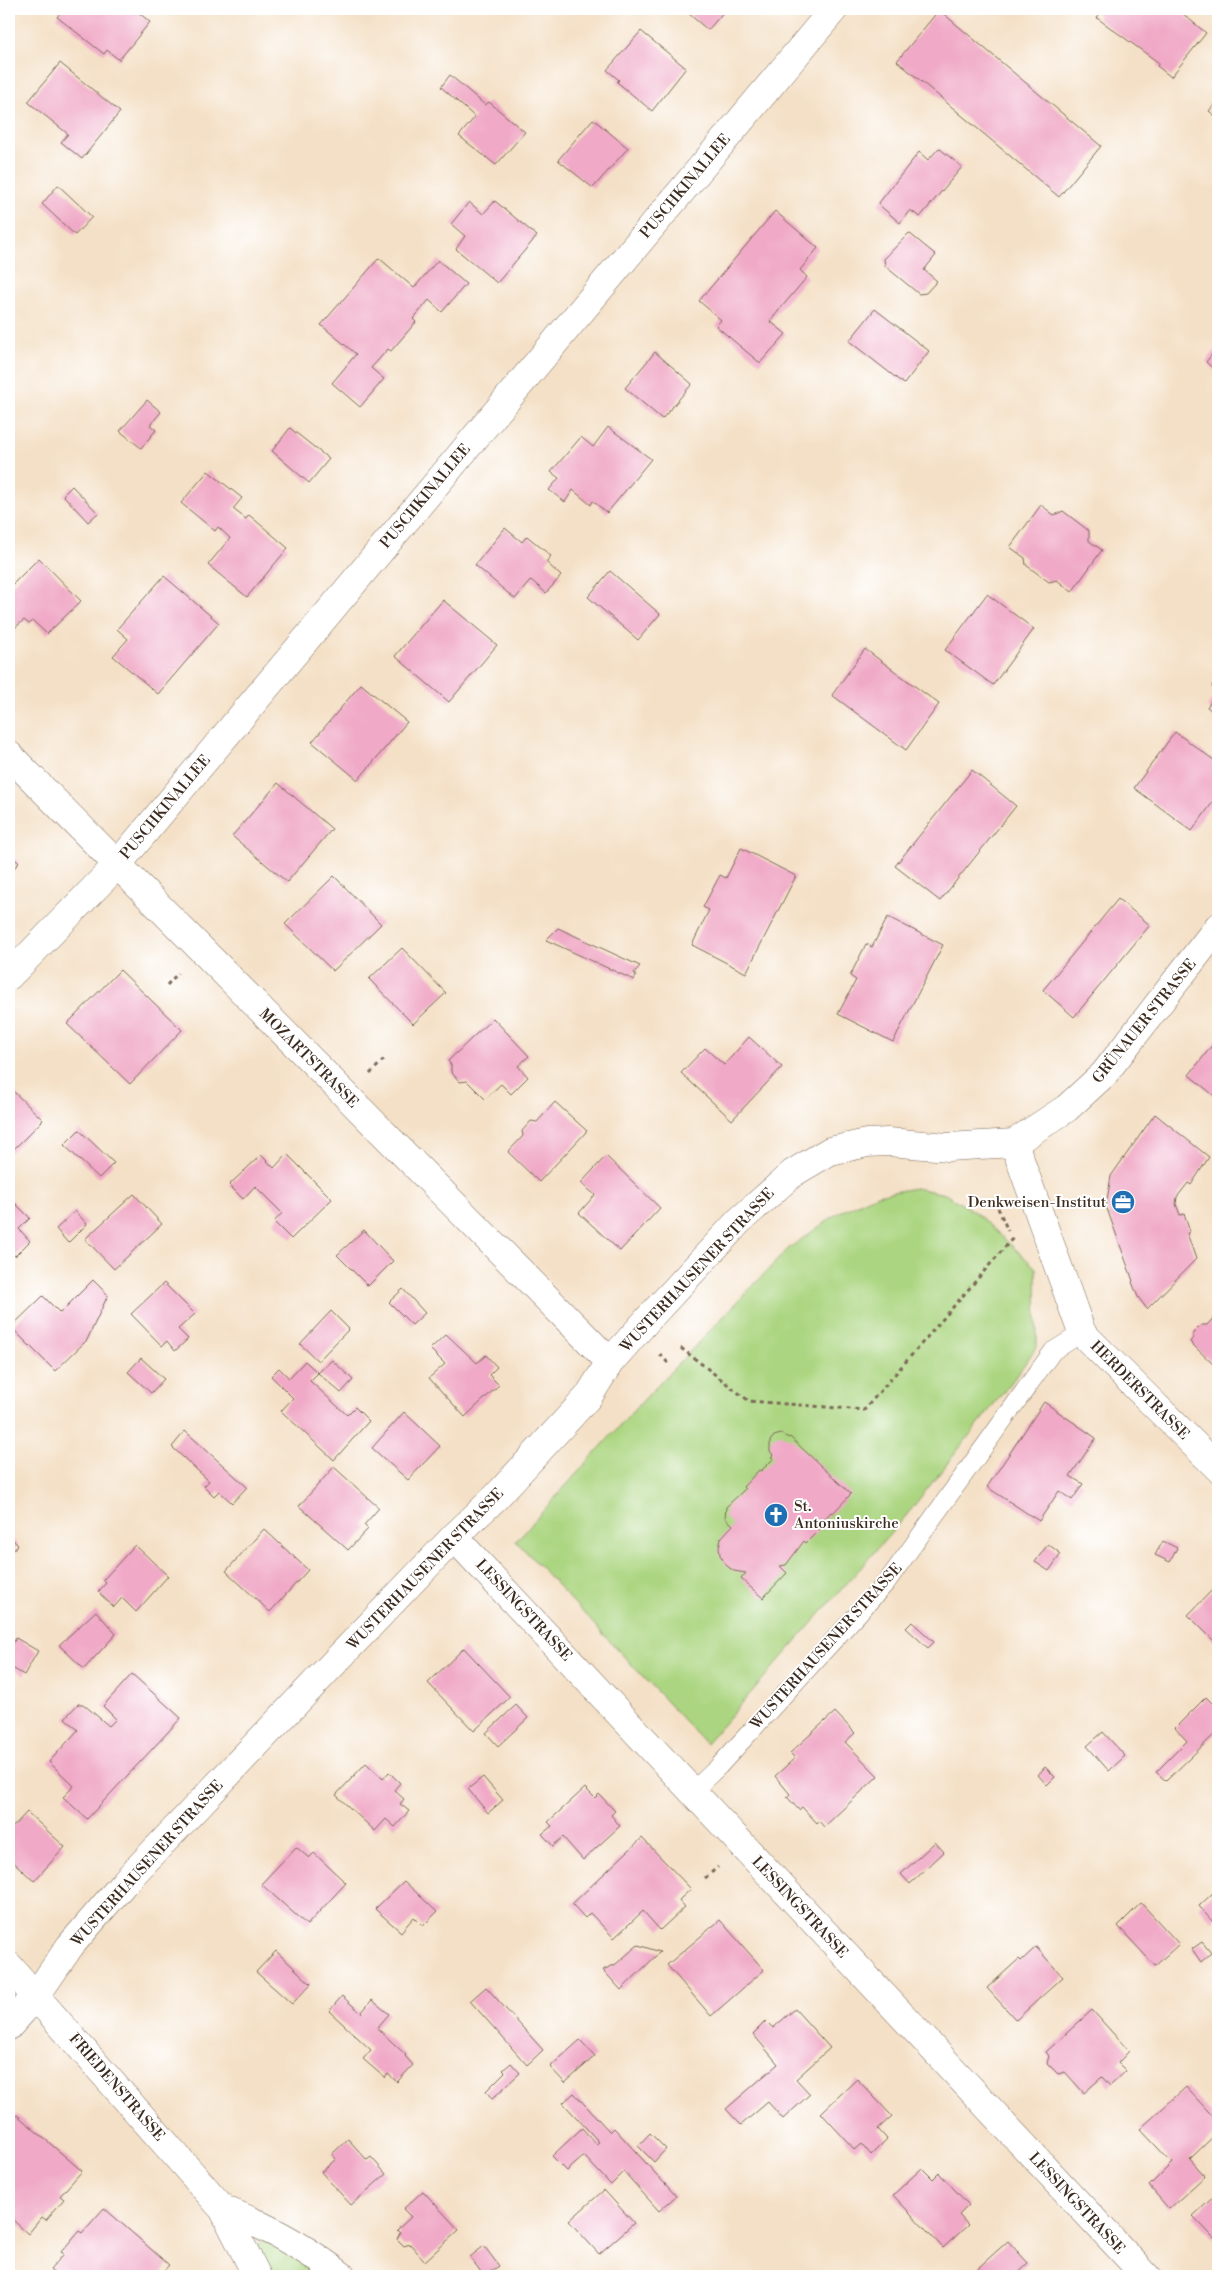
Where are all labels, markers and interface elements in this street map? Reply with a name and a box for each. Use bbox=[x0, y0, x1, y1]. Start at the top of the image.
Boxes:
street label: PUSCHKINALLEE bbox=[636, 130, 735, 243]
street label: PUSCHKINALLEE bbox=[376, 440, 475, 553]
street label: PUSCHKINALLEE bbox=[116, 751, 215, 864]
street label: GRÜNAUER STRASSE bbox=[1088, 955, 1200, 1087]
street label: MOZARTSTRASSE bbox=[255, 1005, 362, 1112]
street label: WUSTERHAUSENER STRASSE bbox=[615, 1184, 779, 1357]
office icon: Denkweisen-Institut bbox=[1110, 1189, 1136, 1215]
place label: Denkweisen-Institut bbox=[968, 1193, 1107, 1212]
street label: HERDERSTRASSE bbox=[1086, 1337, 1193, 1444]
street label: WUSTERHAUSENER STRASSE bbox=[342, 1484, 508, 1655]
place label: St. Antoniuskirche bbox=[793, 1497, 899, 1533]
church icon: St. Antoniuskirche bbox=[763, 1502, 789, 1528]
street label: LESSINGSTRASSE bbox=[471, 1555, 576, 1665]
street label: WUSTERHAUSENER STRASSE bbox=[746, 1559, 906, 1734]
street label: WUSTERHAUSENER STRASSE bbox=[67, 1776, 227, 1951]
street label: LESSINGSTRASSE bbox=[747, 1852, 852, 1962]
street label: FRIEDENSTRASSE bbox=[65, 2030, 169, 2145]
street label: LESSINGSTRASSE bbox=[1024, 2148, 1129, 2258]

